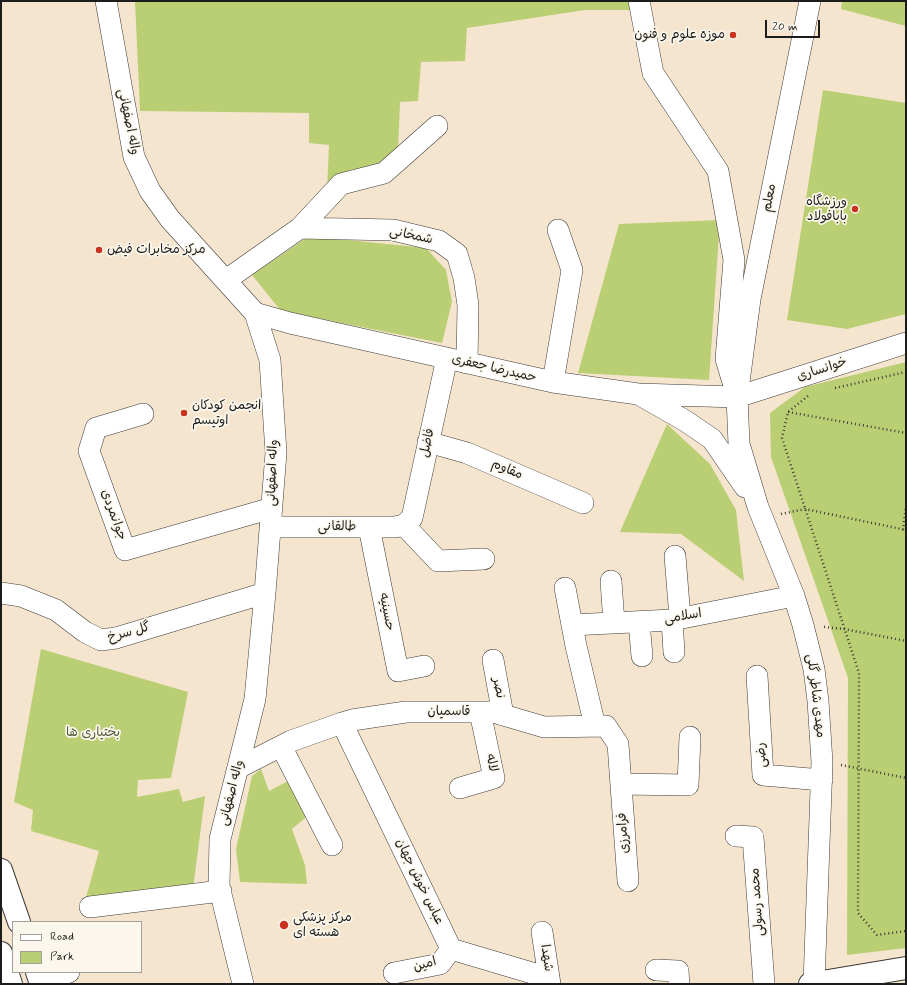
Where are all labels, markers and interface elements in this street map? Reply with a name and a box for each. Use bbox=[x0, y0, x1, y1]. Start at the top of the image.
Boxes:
scale bar bbox=[767, 12, 822, 38]
text: 20 m bbox=[772, 19, 798, 35]
place label: موزه علوم و فنون bbox=[634, 27, 725, 43]
marker: موزه علوم و فنون bbox=[728, 30, 738, 40]
street label: واله اصفهانی bbox=[113, 88, 143, 156]
street label: معلم bbox=[760, 183, 780, 213]
place label: ورزشگاه بابافولاد bbox=[806, 194, 847, 225]
marker: ورزشگاه بابافولاد bbox=[850, 204, 860, 214]
street label: شمخانی bbox=[388, 224, 434, 248]
place label: مرکز مخابرات فیض bbox=[107, 242, 205, 258]
marker: مرکز مخابرات فیض bbox=[94, 245, 104, 255]
street label: حمیدرضا جعفری bbox=[450, 352, 538, 386]
street label: خوانساری bbox=[795, 355, 849, 385]
place label: انجمن کودکان اوتیسم bbox=[192, 398, 261, 429]
marker: انجمن کودکان اوتیسم bbox=[179, 408, 189, 418]
street label: فاضل bbox=[417, 427, 439, 459]
street label: واله اصفهانی bbox=[264, 439, 282, 507]
street label: مقاوم bbox=[489, 457, 525, 483]
street label: جوانمردی bbox=[97, 488, 129, 542]
street label: طالقانی bbox=[318, 519, 356, 535]
street label: حسینیه bbox=[375, 592, 397, 632]
street label: اسلامی bbox=[663, 606, 703, 628]
street label: گل سرخ bbox=[106, 620, 152, 646]
street label: مهدی شاطر گلی bbox=[802, 653, 828, 739]
street label: نصر bbox=[488, 676, 508, 700]
street label: قاسمیان bbox=[428, 704, 470, 720]
park label: بختیاری ها bbox=[66, 725, 120, 741]
street label: رضی bbox=[754, 742, 770, 768]
street label: لاله bbox=[481, 752, 501, 774]
street label: واله اصفهانی bbox=[216, 759, 248, 827]
street label: فرامرزی bbox=[615, 812, 633, 854]
street label: عباس خوش جهان bbox=[391, 836, 447, 928]
street label: محمد رسولی bbox=[748, 867, 768, 937]
place label: مرکز پزشکی هسته ای bbox=[293, 910, 352, 941]
marker: مرکز پزشکی هسته ای bbox=[278, 919, 290, 931]
legend bbox=[12, 921, 142, 973]
text: Road bbox=[50, 929, 74, 945]
street label: شهدا bbox=[536, 943, 556, 973]
text: Park bbox=[50, 949, 74, 965]
street label: امین bbox=[412, 954, 438, 976]

